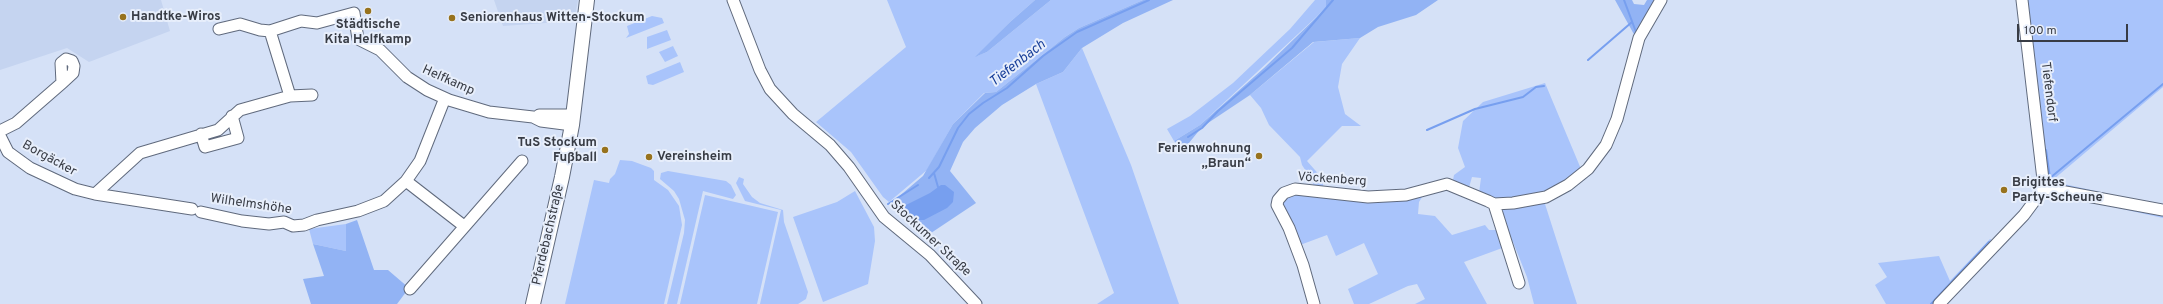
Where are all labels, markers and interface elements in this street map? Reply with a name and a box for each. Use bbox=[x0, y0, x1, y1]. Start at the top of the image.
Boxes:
marker: Städtische Kita Helfkamp bbox=[363, 6, 373, 16]
place label: Handtke-Wiros bbox=[131, 9, 221, 25]
place label: Seniorenhaus Witten-Stockum bbox=[460, 10, 645, 26]
marker: Handtke-Wiros bbox=[118, 12, 128, 22]
marker: Seniorenhaus Witten-Stockum bbox=[447, 13, 457, 23]
scale bar bbox=[2019, 16, 2130, 42]
place label: Städtische Kita Helfkamp bbox=[325, 17, 411, 48]
text: 100 m bbox=[2024, 23, 2057, 39]
water label: Tiefenbach bbox=[987, 37, 1049, 91]
street label: Tiefendorf bbox=[2037, 61, 2059, 123]
street label: Helfkamp bbox=[419, 62, 477, 100]
place label: TuS Stockum Fußball bbox=[518, 135, 597, 166]
street label: Borgäcker bbox=[19, 138, 79, 180]
place label: Ferienwohnung „Braun“ bbox=[1158, 141, 1251, 172]
marker: TuS Stockum Fußball bbox=[600, 145, 610, 155]
place label: Vereinsheim bbox=[657, 149, 732, 165]
marker: Ferienwohnung „Braun“ bbox=[1254, 151, 1264, 161]
marker: Vereinsheim bbox=[644, 152, 654, 162]
street label: Vöckenberg bbox=[1297, 170, 1367, 190]
place label: Brigittes Party-Scheune bbox=[2012, 175, 2103, 206]
street label: Pferdebachstraße bbox=[530, 183, 568, 287]
marker: Brigittes Party-Scheune bbox=[1999, 185, 2009, 195]
street label: Wilhelmshöhe bbox=[209, 192, 293, 218]
street label: Stockumer Straße bbox=[886, 198, 974, 280]

